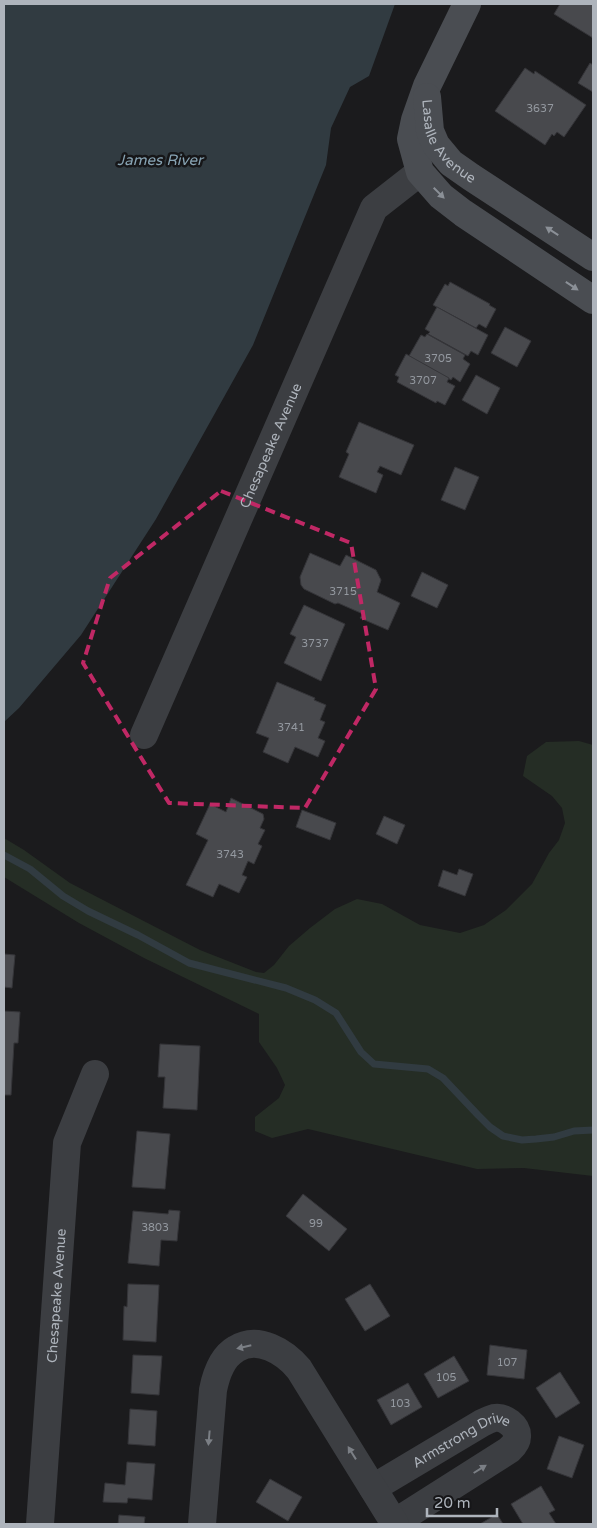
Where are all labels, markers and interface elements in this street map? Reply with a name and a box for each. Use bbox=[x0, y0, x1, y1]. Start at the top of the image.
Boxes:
street label: Lasalle Avenue bbox=[419, 99, 479, 187]
house number: 3637 bbox=[526, 102, 554, 115]
water label: James River bbox=[117, 151, 205, 169]
one-way arrow bbox=[433, 187, 445, 199]
one-way arrow bbox=[546, 226, 559, 235]
one-way arrow bbox=[566, 281, 579, 291]
house number: 3705 bbox=[424, 352, 452, 365]
house number: 3707 bbox=[409, 374, 437, 387]
street label: Chesapeake Avenue bbox=[236, 380, 305, 511]
house number: 3715 bbox=[329, 585, 357, 598]
house number: 3737 bbox=[301, 637, 329, 650]
house number: 3741 bbox=[277, 721, 305, 734]
house number: 3743 bbox=[216, 848, 244, 861]
house number: 99 bbox=[309, 1217, 323, 1230]
house number: 3803 bbox=[141, 1221, 169, 1234]
street label: Chesapeake Avenue bbox=[43, 1228, 69, 1363]
one-way arrow bbox=[237, 1343, 252, 1351]
house number: 107 bbox=[497, 1356, 517, 1369]
house number: 105 bbox=[436, 1371, 456, 1384]
house number: 103 bbox=[390, 1397, 410, 1410]
street label: Armstrong Drive bbox=[409, 1409, 514, 1471]
one-way arrow bbox=[205, 1431, 213, 1447]
one-way arrow bbox=[347, 1446, 356, 1459]
one-way arrow bbox=[473, 1465, 487, 1474]
scale bar bbox=[427, 1486, 497, 1518]
text: 20 m bbox=[434, 1494, 471, 1512]

